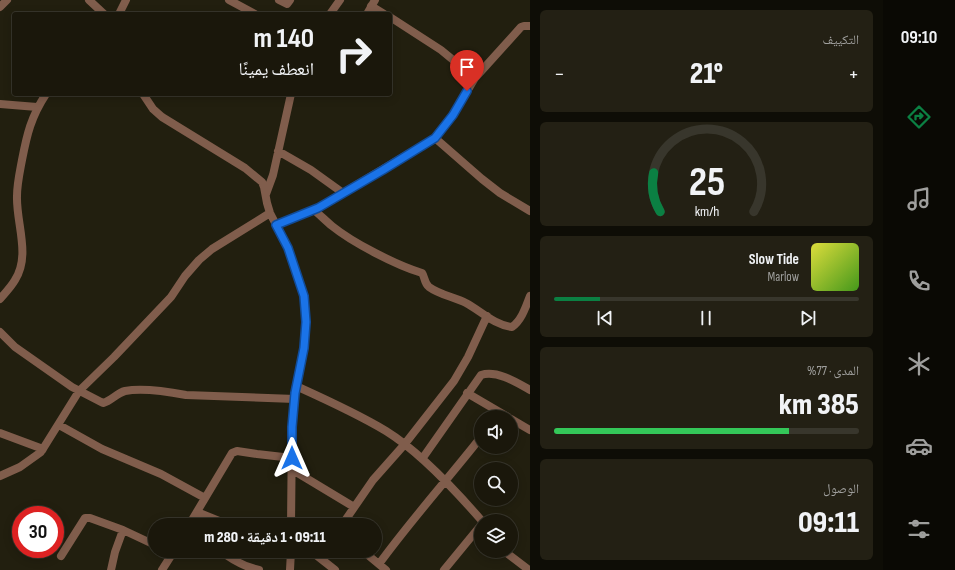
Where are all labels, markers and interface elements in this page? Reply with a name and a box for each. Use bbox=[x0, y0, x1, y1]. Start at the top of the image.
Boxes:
text: 140 m bbox=[253, 22, 314, 55]
text: 09:10 bbox=[901, 27, 937, 48]
icon: right bbox=[328, 28, 380, 80]
text: التكييف bbox=[823, 32, 859, 48]
pin bbox=[450, 50, 484, 91]
icon: arrive bbox=[456, 56, 478, 78]
text: 21° bbox=[690, 56, 723, 92]
text: انعطف يمينًا bbox=[239, 59, 314, 80]
text: − bbox=[554, 61, 565, 88]
text: + bbox=[848, 61, 859, 88]
icon: directions bbox=[905, 103, 933, 131]
text: 25 bbox=[688, 157, 725, 206]
icon: music bbox=[905, 185, 933, 213]
text: km/h bbox=[694, 202, 719, 219]
text: Slow Tide bbox=[749, 250, 799, 269]
icon: phone bbox=[905, 267, 933, 295]
text: Marlow bbox=[767, 269, 799, 285]
icon: previous bbox=[594, 307, 616, 329]
icon: pause bbox=[695, 307, 717, 329]
icon: next bbox=[797, 307, 819, 329]
icon: climate bbox=[905, 350, 933, 378]
text: المدى · 77% bbox=[807, 363, 859, 379]
text: 385 km bbox=[779, 387, 859, 423]
map controls bbox=[474, 410, 518, 558]
button: sound bbox=[474, 410, 518, 454]
icon: car bbox=[905, 432, 933, 460]
position arrow bbox=[271, 437, 313, 479]
button: search bbox=[474, 462, 518, 506]
text: الوصول bbox=[823, 481, 859, 497]
text: 09:11 bbox=[798, 505, 859, 541]
speed limit sign: 30 bbox=[12, 506, 64, 558]
button: layers bbox=[474, 514, 518, 558]
icon: filters bbox=[905, 515, 933, 543]
text: 09:11 · 1 دقيقة · 280 m bbox=[204, 528, 326, 547]

